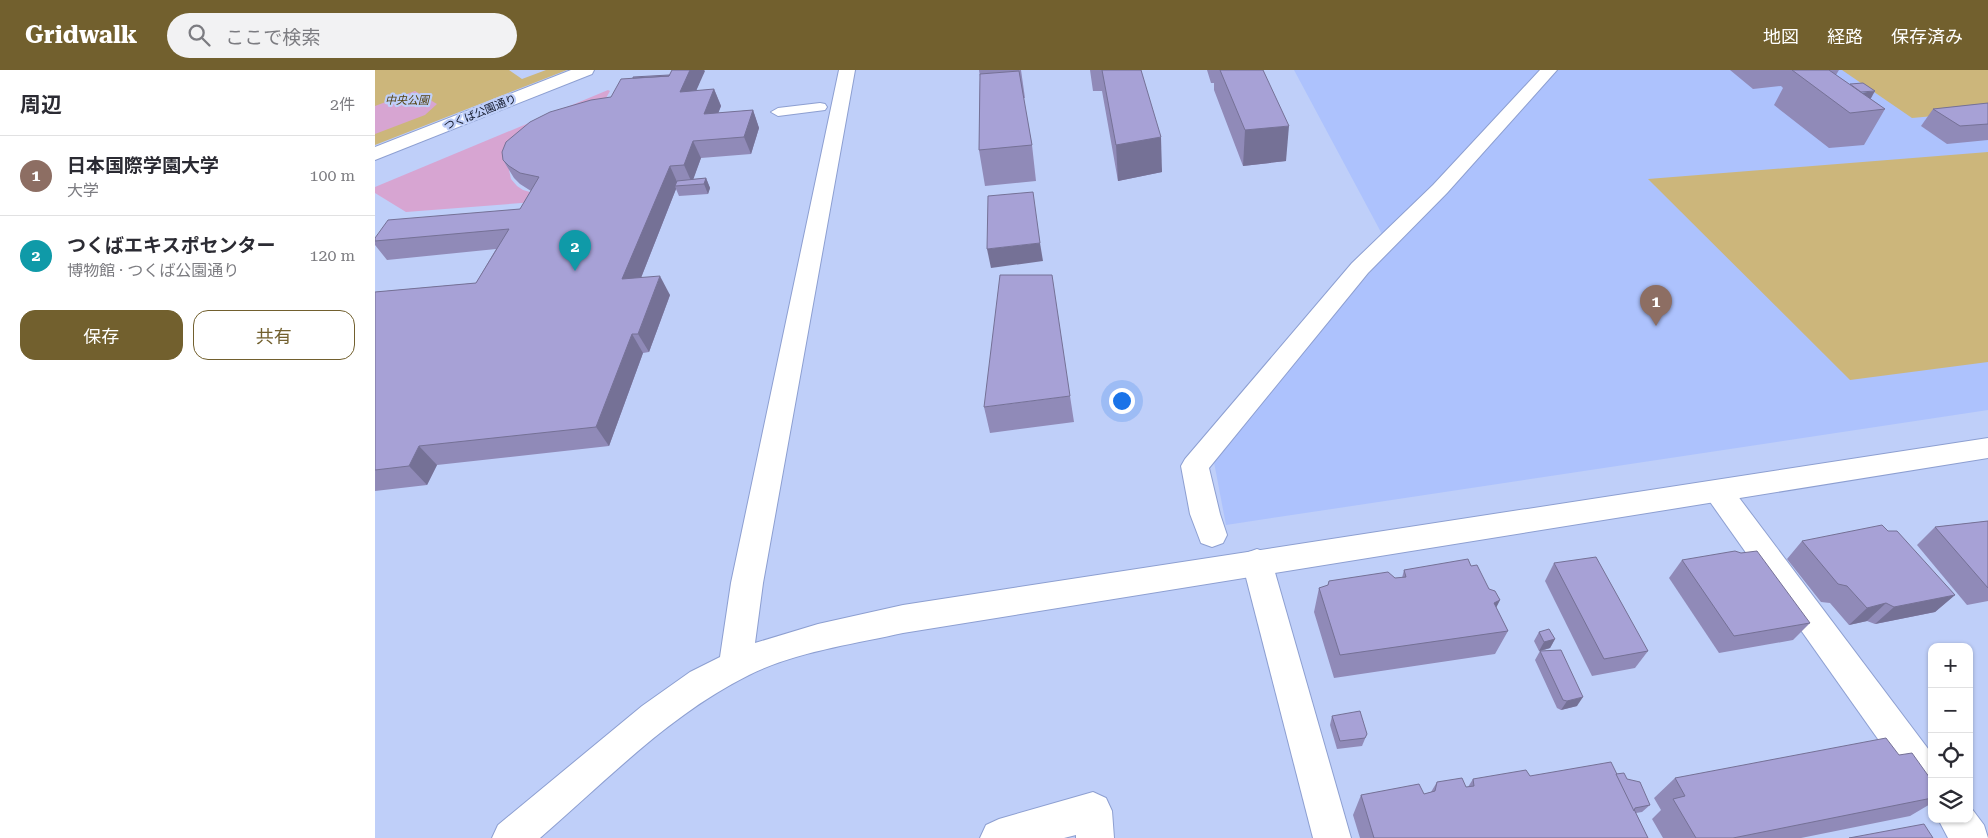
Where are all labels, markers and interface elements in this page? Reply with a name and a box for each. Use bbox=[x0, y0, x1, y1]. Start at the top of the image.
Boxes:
search box bbox=[167, 13, 517, 58]
text: Gridwalk bbox=[25, 21, 137, 49]
icon: search bbox=[185, 21, 213, 49]
text: ここで検索 bbox=[225, 26, 320, 49]
text: 地図 bbox=[1763, 26, 1799, 47]
text: 経路 bbox=[1827, 26, 1863, 47]
text: 保存済み bbox=[1891, 26, 1963, 47]
street label: つくば公園通り bbox=[442, 92, 518, 133]
text: 周辺 bbox=[20, 93, 62, 117]
park label: 中央公園 bbox=[385, 94, 431, 107]
text: 2件 bbox=[330, 95, 355, 114]
text: 日本国際学園大学 bbox=[67, 154, 219, 177]
text: 1 bbox=[32, 166, 40, 185]
text: 100 m bbox=[309, 166, 355, 185]
text: 大学 bbox=[67, 181, 99, 200]
pin: 2 bbox=[559, 230, 591, 271]
text: つくばエキスポセンター bbox=[67, 234, 275, 257]
text: 2 bbox=[32, 246, 40, 265]
text: 120 m bbox=[309, 246, 355, 265]
text: 博物館 · つくば公園通り bbox=[67, 261, 239, 280]
pin: 1 bbox=[1640, 285, 1672, 326]
button: 保存 bbox=[20, 310, 183, 360]
button: 共有 bbox=[193, 310, 355, 360]
your location bbox=[1109, 388, 1135, 414]
map controls bbox=[1928, 643, 1973, 823]
button: + bbox=[1928, 643, 1973, 688]
button: − bbox=[1928, 688, 1973, 733]
button: locate bbox=[1928, 733, 1973, 778]
button: layers bbox=[1928, 778, 1973, 823]

